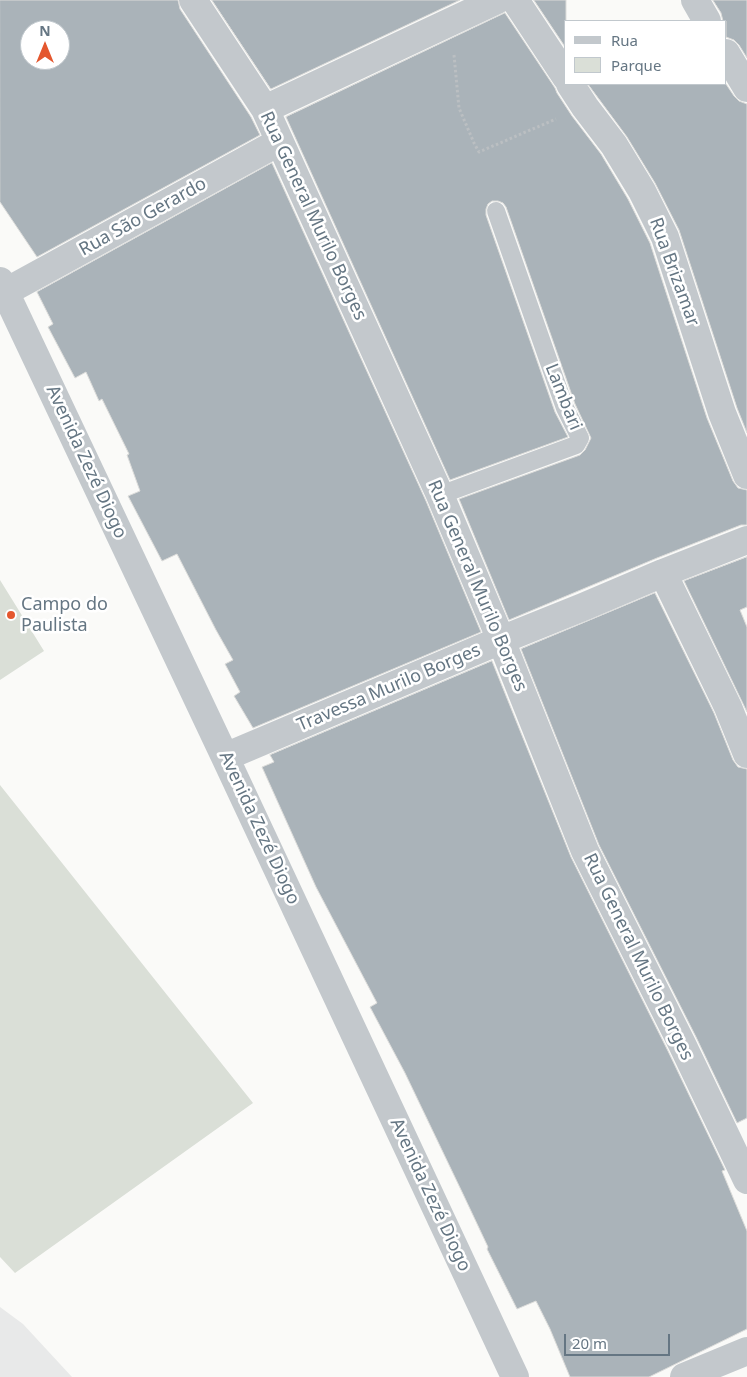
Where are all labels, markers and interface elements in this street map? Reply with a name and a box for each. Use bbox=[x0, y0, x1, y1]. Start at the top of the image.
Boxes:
north arrow bbox=[20, 20, 70, 70]
legend bbox=[564, 20, 727, 85]
text: N bbox=[39, 21, 51, 40]
text: Rua bbox=[611, 30, 638, 50]
text: Parque bbox=[611, 55, 661, 75]
street label: Rua General Murilo Borges bbox=[255, 108, 371, 324]
street label: Rua São Gerardo bbox=[76, 173, 210, 261]
street label: Rua Brizamar bbox=[644, 215, 704, 329]
street label: Lambari bbox=[540, 361, 586, 433]
street label: Avenida Zezé Diogo bbox=[41, 382, 131, 542]
street label: Rua General Murilo Borges bbox=[423, 477, 531, 695]
place label: Campo do Paulista bbox=[21, 594, 108, 636]
marker: Campo do Paulista bbox=[5, 609, 17, 621]
street label: Travessa Murilo Borges bbox=[294, 640, 484, 736]
street label: Avenida Zezé Diogo bbox=[214, 748, 304, 908]
street label: Rua General Murilo Borges bbox=[578, 850, 698, 1064]
street label: Avenida Zezé Diogo bbox=[385, 1115, 475, 1275]
scale bar bbox=[567, 1324, 673, 1356]
text: 20 m bbox=[572, 1333, 607, 1353]

